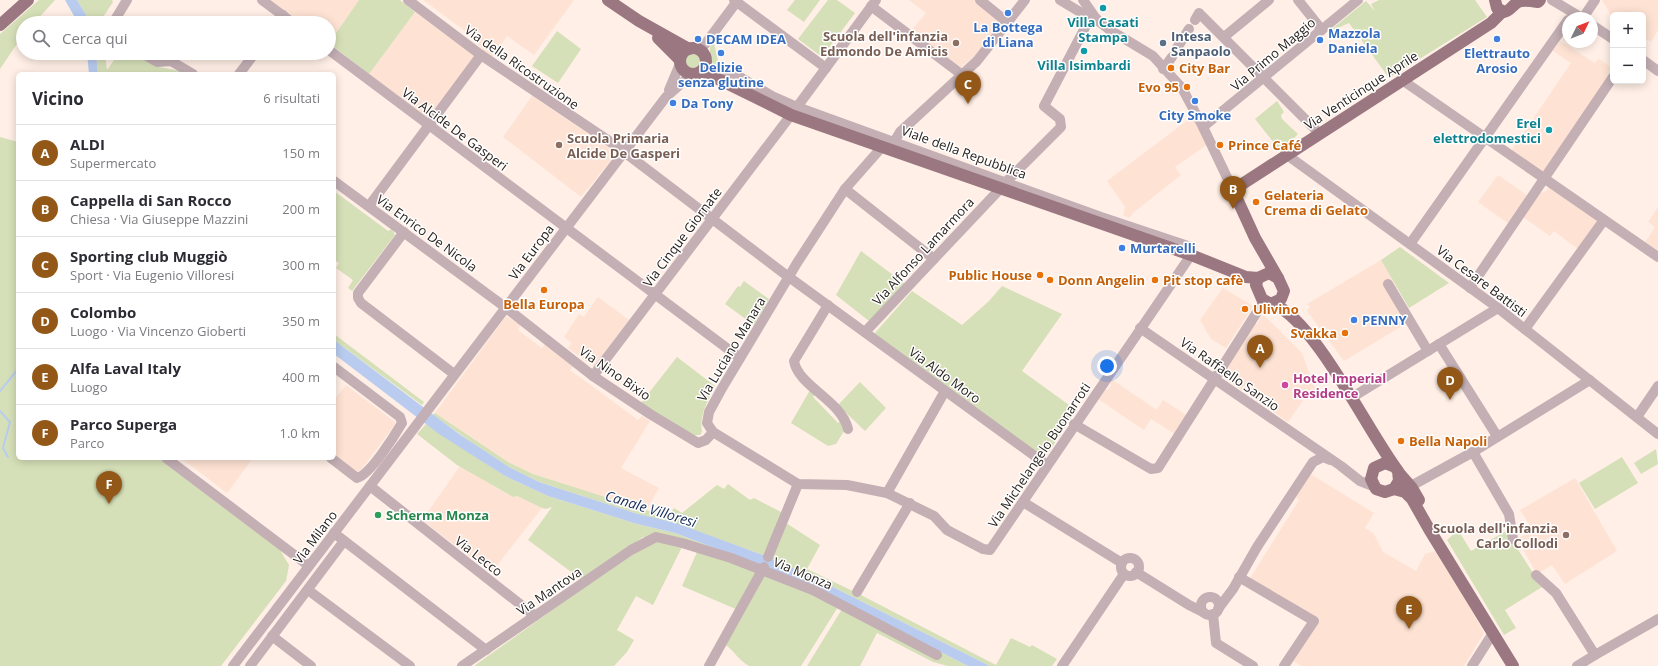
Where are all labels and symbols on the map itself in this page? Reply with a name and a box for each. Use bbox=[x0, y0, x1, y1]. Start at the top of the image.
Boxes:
marker: Villa Casati Stampa bbox=[1098, 3, 1108, 13]
marker: La Bottega di Liana bbox=[1003, 8, 1013, 18]
north arrow bbox=[1562, 12, 1598, 48]
place label: Villa Casati Stampa bbox=[1067, 13, 1139, 46]
street label: Via Primo Maggio bbox=[1227, 13, 1319, 95]
place label: La Bottega di Liana bbox=[973, 18, 1043, 51]
street label: Via della Ricostruzione bbox=[461, 21, 583, 113]
place label: Mazzola Daniela bbox=[1328, 24, 1381, 57]
place label: Scuola dell'infanzia Edmondo De Amicis bbox=[820, 27, 948, 60]
place label: Intesa Sanpaolo bbox=[1171, 27, 1231, 60]
place label: DECAM IDEA bbox=[706, 30, 786, 48]
marker: DECAM IDEA bbox=[693, 34, 703, 44]
marker: Elettrauto Arosio bbox=[1492, 34, 1502, 44]
marker: Mazzola Daniela bbox=[1315, 35, 1325, 45]
marker: Scuola dell'infanzia Edmondo De Amicis bbox=[951, 38, 961, 48]
marker: Intesa Sanpaolo bbox=[1158, 38, 1168, 48]
place label: Elettrauto Arosio bbox=[1464, 44, 1530, 77]
marker: Villa Isimbardi bbox=[1079, 46, 1089, 56]
street label: Via Venticinque Aprile bbox=[1301, 47, 1421, 133]
marker: Delizie senza glutine bbox=[716, 48, 726, 58]
place label: Villa Isimbardi bbox=[1037, 56, 1131, 74]
place label: Delizie senza glutine bbox=[678, 58, 764, 91]
place label: City Bar bbox=[1179, 59, 1230, 77]
marker: City Bar bbox=[1166, 63, 1176, 73]
pin: C bbox=[955, 71, 981, 104]
place label: Evo 95 bbox=[1138, 78, 1179, 96]
marker: Evo 95 bbox=[1182, 82, 1192, 92]
street label: Via Alcide De Gasperi bbox=[398, 83, 512, 175]
place label: Da Tony bbox=[681, 94, 734, 112]
marker: City Smoke bbox=[1190, 96, 1200, 106]
marker: Da Tony bbox=[668, 98, 678, 108]
place label: City Smoke bbox=[1159, 106, 1232, 124]
place label: Erel elettrodomestici bbox=[1433, 114, 1541, 147]
street label: Viale della Repubblica bbox=[899, 121, 1029, 183]
marker: Erel elettrodomestici bbox=[1544, 125, 1554, 135]
place label: Scuola Primaria Alcide De Gasperi bbox=[567, 129, 680, 162]
place label: Prince Café bbox=[1228, 136, 1301, 154]
marker: Scuola Primaria Alcide De Gasperi bbox=[554, 140, 564, 150]
marker: Prince Café bbox=[1215, 140, 1225, 150]
pin: B bbox=[1220, 176, 1246, 209]
street label: Via Cinque Giornate bbox=[638, 183, 726, 291]
place label: Gelateria Crema di Gelato bbox=[1264, 186, 1368, 219]
street label: Via Enrico De Nicola bbox=[373, 190, 481, 276]
street label: Via Alfonso Lamarmora bbox=[868, 193, 978, 309]
marker: Gelateria Crema di Gelato bbox=[1251, 197, 1261, 207]
street label: Via Europa bbox=[504, 221, 558, 283]
place label: Murtarelli bbox=[1130, 239, 1196, 257]
street label: Via Cesare Battisti bbox=[1433, 241, 1531, 321]
marker: Murtarelli bbox=[1117, 243, 1127, 253]
place label: Public House bbox=[948, 266, 1032, 284]
marker: Public House bbox=[1035, 270, 1045, 280]
place label: Donn Angelin bbox=[1058, 271, 1145, 289]
place label: Pit stop cafè bbox=[1163, 271, 1243, 289]
marker: Donn Angelin bbox=[1045, 275, 1055, 285]
marker: Pit stop cafè bbox=[1150, 275, 1160, 285]
marker: Bella Europa bbox=[539, 285, 549, 295]
street label: Via Luciano Manara bbox=[693, 293, 769, 405]
place label: Bella Europa bbox=[503, 295, 585, 313]
place label: Ulivino bbox=[1253, 300, 1299, 318]
marker: Ulivino bbox=[1240, 304, 1250, 314]
place label: PENNY bbox=[1362, 311, 1408, 329]
marker: PENNY bbox=[1349, 315, 1359, 325]
place label: Svakka bbox=[1291, 324, 1337, 342]
marker: Svakka bbox=[1340, 328, 1350, 338]
street label: Via Raffaello Sanzio bbox=[1177, 333, 1283, 415]
pin: A bbox=[1247, 335, 1273, 368]
street label: Via Nino Bixio bbox=[576, 342, 654, 404]
street label: Via Aldo Moro bbox=[905, 343, 985, 407]
your location bbox=[1097, 356, 1117, 376]
pin: D bbox=[1437, 367, 1463, 400]
place label: Hotel Imperial Residence bbox=[1293, 369, 1386, 402]
street label: Via Michelangelo Buonarroti bbox=[984, 379, 1094, 531]
marker: Hotel Imperial Residence bbox=[1280, 380, 1290, 390]
place label: Bella Napoli bbox=[1409, 432, 1487, 450]
marker: Bella Napoli bbox=[1396, 436, 1406, 446]
pin: F bbox=[96, 471, 122, 504]
water label: Canale Villoresi bbox=[603, 486, 700, 532]
street label: Via Milano bbox=[289, 506, 341, 568]
place label: Scherma Monza bbox=[386, 506, 489, 524]
marker: Scherma Monza bbox=[373, 510, 383, 520]
place label: Scuola dell'infanzia Carlo Collodi bbox=[1433, 519, 1558, 552]
marker: Scuola dell'infanzia Carlo Collodi bbox=[1561, 530, 1571, 540]
street label: Via Lecco bbox=[451, 532, 507, 580]
street label: Via Monza bbox=[771, 553, 835, 593]
street label: Via Mantova bbox=[513, 563, 585, 619]
pin: E bbox=[1396, 596, 1422, 629]

